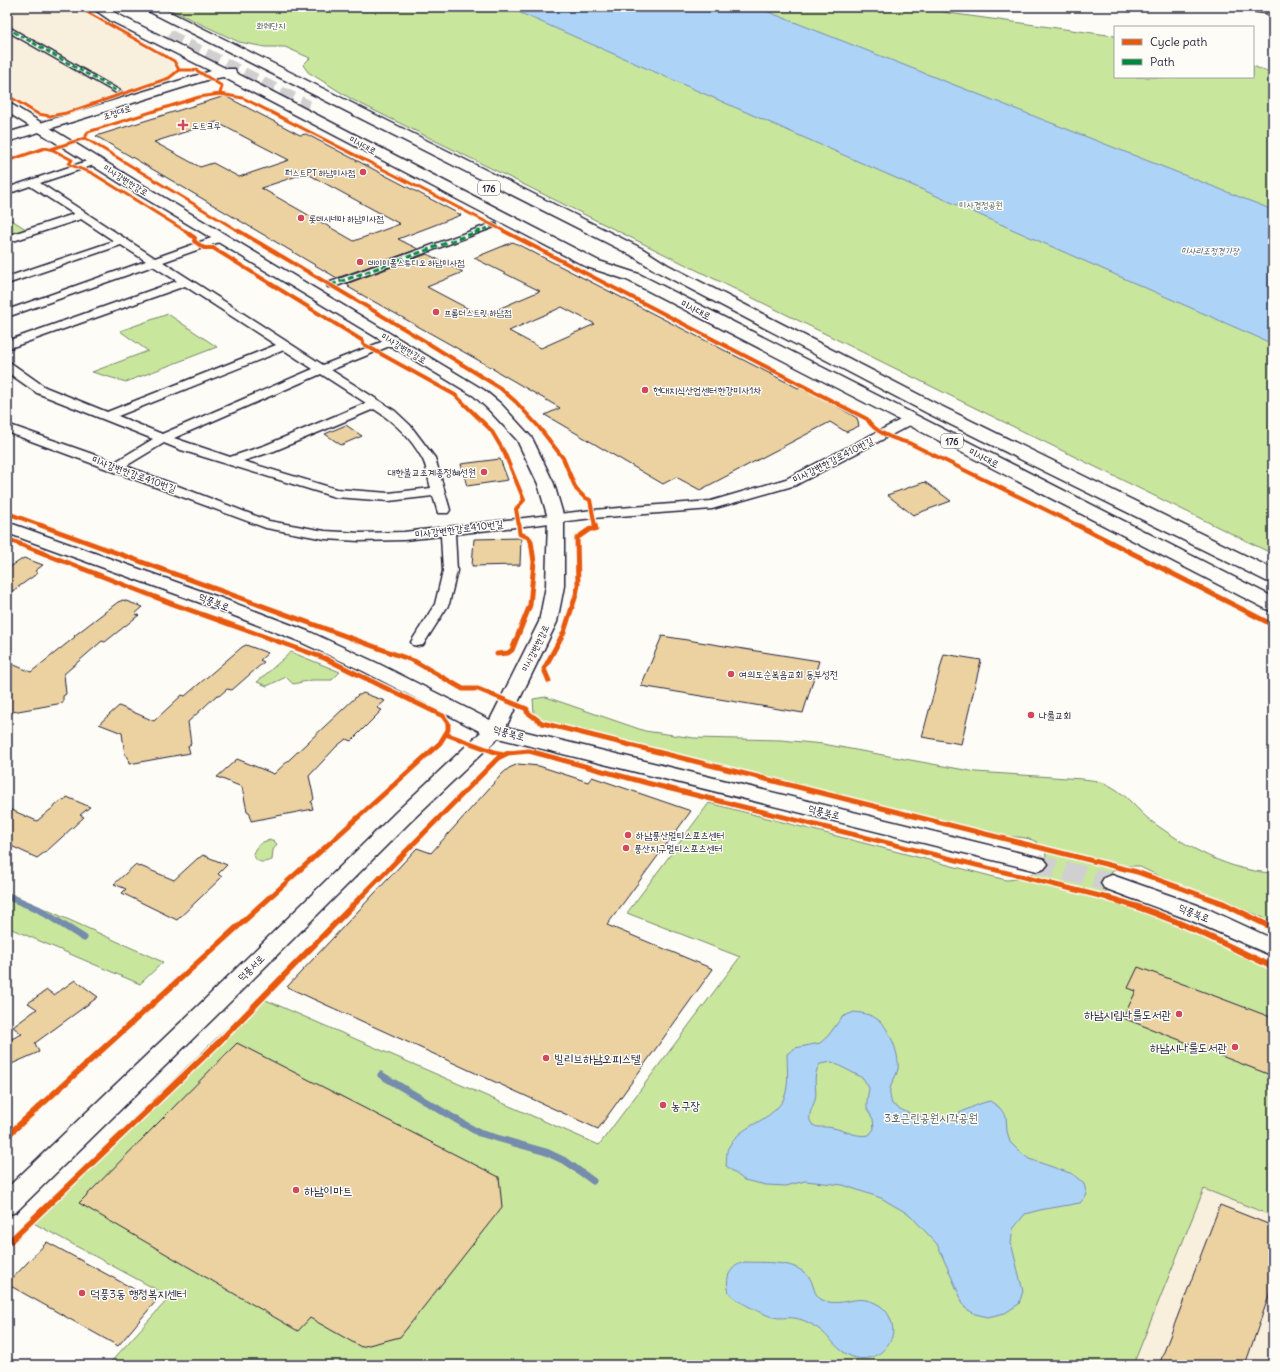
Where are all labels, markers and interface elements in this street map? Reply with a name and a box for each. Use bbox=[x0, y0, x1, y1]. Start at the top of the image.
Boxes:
park label: 화훼단지 bbox=[257, 20, 285, 31]
legend bbox=[1114, 26, 1254, 78]
text: Cycle path bbox=[1150, 34, 1207, 49]
text: Path bbox=[1150, 54, 1175, 69]
street label: 조정대로 bbox=[102, 102, 132, 122]
marker: 도트크루 bbox=[177, 119, 189, 131]
place label: 도트크루 bbox=[192, 120, 221, 131]
street label: 미사대로 bbox=[348, 133, 378, 157]
street label: 미사강변한강로 bbox=[102, 162, 150, 198]
place label: 퍼스트PT 하남미사점 bbox=[285, 167, 356, 178]
marker: 퍼스트PT 하남미사점 bbox=[358, 167, 368, 177]
road number: 176 bbox=[478, 181, 500, 195]
park label: 미사경정공원 bbox=[959, 199, 1003, 210]
marker: 롯데시네마 하남미사점 bbox=[296, 213, 306, 223]
place label: 롯데시네마 하남미사점 bbox=[309, 213, 384, 224]
water label: 미사리조정경기장 bbox=[1181, 245, 1241, 256]
marker: 데이미폴스튜디오 하남미사점 bbox=[355, 257, 365, 267]
place label: 데이미폴스튜디오 하남미사점 bbox=[368, 257, 465, 268]
street label: 미사대로 bbox=[679, 297, 713, 323]
marker: 프롬더스트릿 하남점 bbox=[431, 307, 441, 317]
place label: 프롬더스트릿 하남점 bbox=[444, 307, 512, 318]
street label: 미사강변한강로 bbox=[379, 330, 429, 366]
place label: 현대지식산업센터한강미사1차 bbox=[653, 384, 762, 397]
marker: 현대지식산업센터한강미사1차 bbox=[640, 385, 650, 395]
street label: 미사강변한강로410번길 bbox=[791, 434, 875, 486]
road number: 176 bbox=[941, 434, 963, 448]
street label: 미사대로 bbox=[967, 445, 1001, 471]
street label: 미사강변한강로410번길 bbox=[90, 453, 178, 495]
place label: 대한불교조계종정혜선원 bbox=[387, 466, 476, 479]
marker: 대한불교조계종정혜선원 bbox=[479, 467, 489, 477]
street label: 미사강변한강로410번길 bbox=[414, 517, 504, 541]
street label: 덕풍북로 bbox=[197, 590, 231, 614]
street label: 미사강변한강로 bbox=[519, 623, 551, 673]
place label: 여의도순복음교회 동부성전 bbox=[739, 668, 838, 681]
marker: 여의도순복음교회 동부성전 bbox=[726, 669, 736, 679]
place label: 나룰교회 bbox=[1039, 709, 1071, 722]
marker: 나룰교회 bbox=[1026, 710, 1036, 720]
street label: 덕풍북로 bbox=[492, 723, 526, 743]
street label: 덕풍북로 bbox=[807, 802, 841, 822]
place label: 하남풍산멀티스포츠센터 bbox=[636, 829, 725, 842]
marker: 하남풍산멀티스포츠센터 bbox=[623, 830, 633, 840]
place label: 풍산지구멀티스포츠센터 bbox=[634, 842, 723, 855]
marker: 풍산지구멀티스포츠센터 bbox=[621, 843, 631, 853]
street label: 덕풍북로 bbox=[1177, 901, 1211, 925]
street label: 덕풍서로 bbox=[235, 952, 267, 984]
place label: 하남시립나룰도서관 bbox=[1084, 1007, 1171, 1022]
marker: 하남시립나룰도서관 bbox=[1174, 1009, 1184, 1019]
place label: 하남시나룰도서관 bbox=[1150, 1040, 1227, 1055]
marker: 하남시나룰도서관 bbox=[1230, 1042, 1240, 1052]
place label: 빌리브하남오피스텔 bbox=[554, 1051, 641, 1066]
marker: 빌리브하남오피스텔 bbox=[541, 1053, 551, 1063]
place label: 농구장 bbox=[671, 1098, 700, 1113]
marker: 농구장 bbox=[658, 1100, 668, 1110]
park label: 3호근린공원시각공원 bbox=[884, 1110, 978, 1125]
place label: 하남이마트 bbox=[304, 1183, 352, 1198]
marker: 하남이마트 bbox=[291, 1185, 301, 1195]
place label: 덕풍3동 행정복지센터 bbox=[90, 1286, 187, 1301]
marker: 덕풍3동 행정복지센터 bbox=[77, 1288, 87, 1298]

